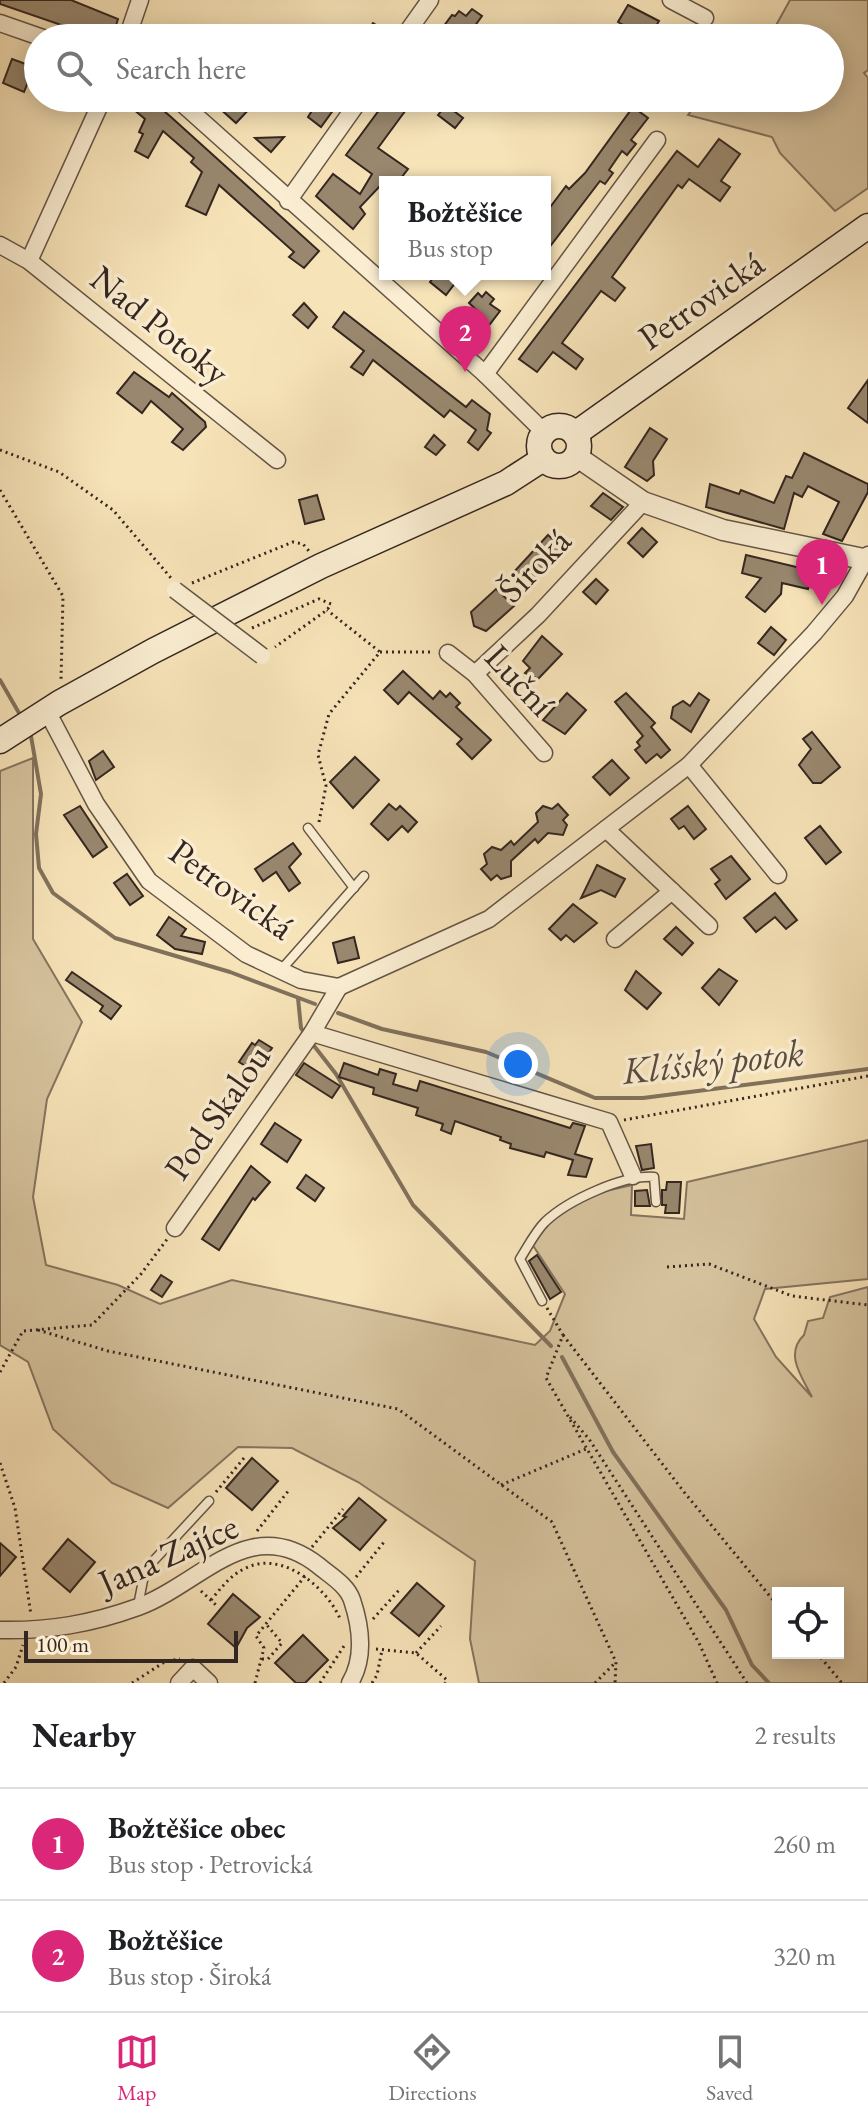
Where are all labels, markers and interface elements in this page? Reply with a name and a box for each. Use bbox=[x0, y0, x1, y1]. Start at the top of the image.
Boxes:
search box bbox=[24, 24, 844, 112]
icon: search bbox=[52, 46, 96, 90]
text: Search here bbox=[116, 49, 246, 88]
popup bbox=[379, 176, 551, 280]
text: Božtěšice bbox=[407, 192, 523, 231]
text: Bus stop bbox=[407, 231, 493, 265]
street label: Petrovická bbox=[629, 239, 774, 360]
street label: Nad Potoky bbox=[81, 255, 239, 395]
pin: 2 bbox=[439, 306, 491, 372]
street label: Široká bbox=[487, 517, 581, 612]
pin: 1 bbox=[796, 539, 848, 605]
street label: Luční bbox=[475, 634, 565, 726]
street label: Petrovická bbox=[160, 828, 304, 950]
water label: Klíšský potok bbox=[619, 1027, 806, 1095]
street label: Pod Skalou bbox=[153, 1035, 281, 1189]
your location bbox=[498, 1044, 538, 1084]
street label: Jana Zajíce bbox=[88, 1502, 245, 1607]
map controls bbox=[772, 1587, 844, 1659]
button: locate bbox=[772, 1587, 844, 1659]
scale bar bbox=[24, 1627, 238, 1663]
text: 100 m bbox=[36, 1630, 89, 1659]
text: Nearby bbox=[32, 1713, 136, 1757]
text: 2 results bbox=[755, 1718, 836, 1752]
text: Božtěšice obec bbox=[108, 1808, 286, 1847]
text: 1 bbox=[51, 1827, 65, 1861]
text: 260 m bbox=[773, 1827, 836, 1861]
text: Bus stop · Petrovická bbox=[108, 1847, 313, 1881]
text: Božtěšice bbox=[108, 1920, 223, 1959]
text: 2 bbox=[51, 1939, 65, 1973]
text: 320 m bbox=[773, 1939, 836, 1973]
text: Bus stop · Široká bbox=[108, 1959, 271, 1993]
tab: Map bbox=[115, 2030, 159, 2107]
tab: Directions bbox=[388, 2030, 477, 2107]
tab: Saved bbox=[706, 2030, 753, 2107]

